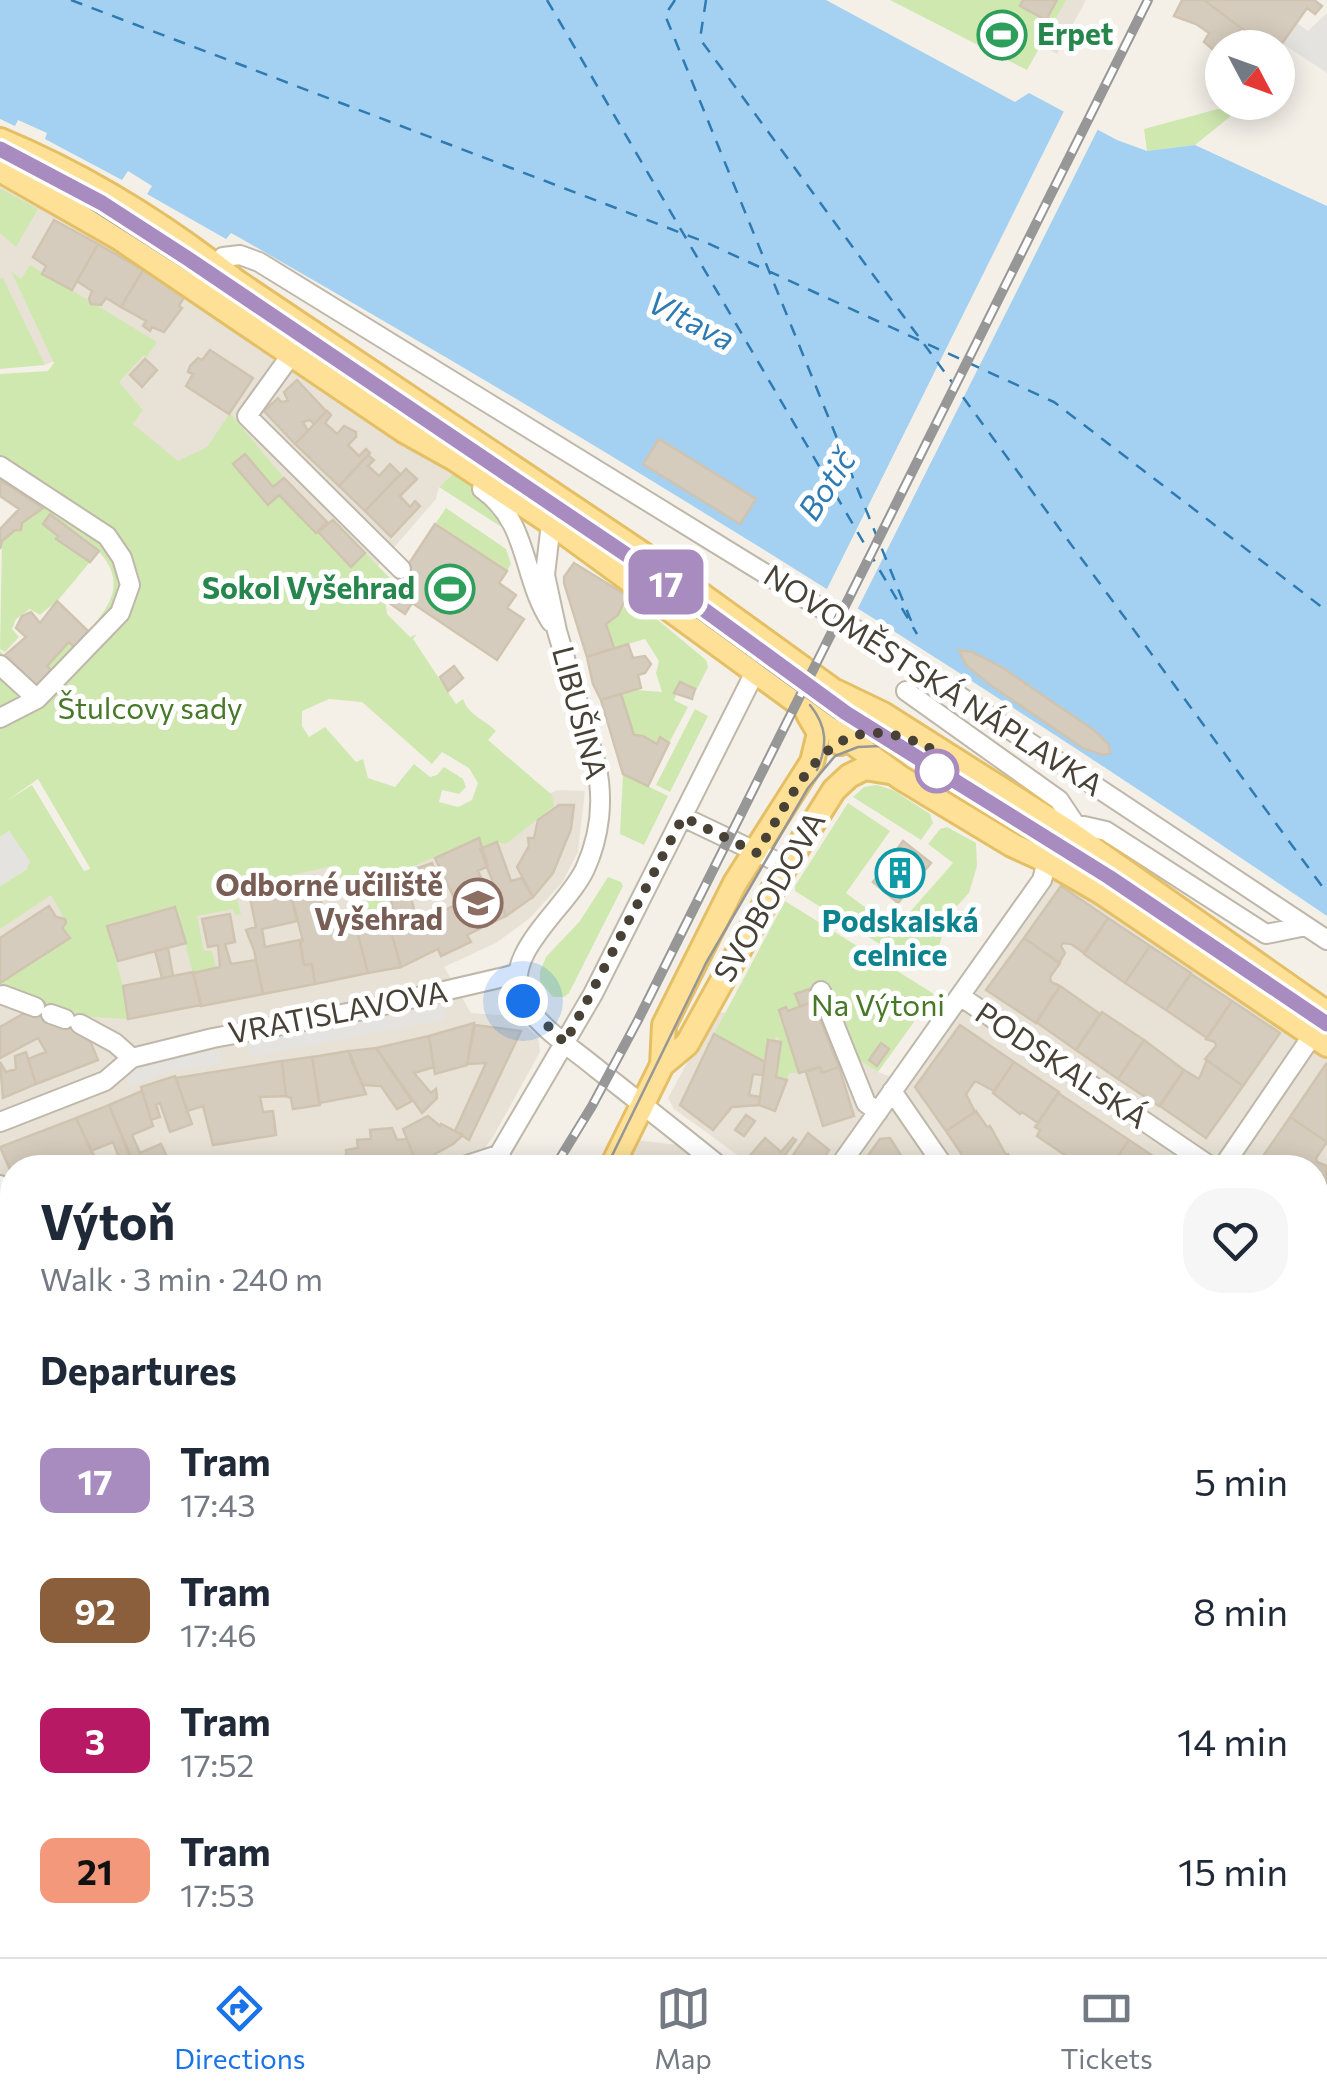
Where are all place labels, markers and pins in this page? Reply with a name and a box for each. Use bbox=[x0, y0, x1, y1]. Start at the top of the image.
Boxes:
sports icon: Erpet bbox=[976, 9, 1028, 61]
place label: Erpet bbox=[1037, 14, 1113, 51]
sports icon: Sokol Vyšehrad bbox=[424, 563, 476, 615]
place label: Sokol Vyšehrad bbox=[202, 568, 415, 605]
unlabelled marker bbox=[916, 750, 958, 792]
building icon: Podskalská celnice bbox=[874, 847, 926, 899]
place label: Odborné učiliště Vyšehrad bbox=[215, 865, 443, 936]
school or university icon: Odborné učiliště Vyšehrad bbox=[452, 877, 504, 929]
place label: Podskalská celnice bbox=[822, 901, 978, 972]

